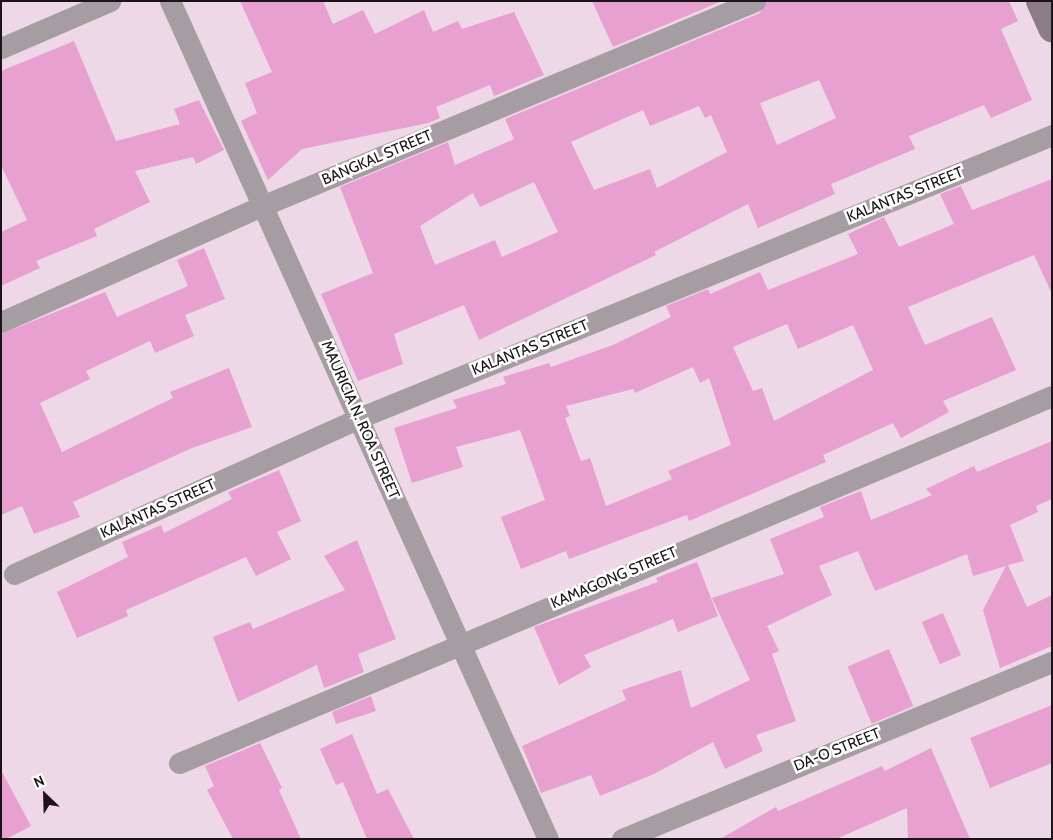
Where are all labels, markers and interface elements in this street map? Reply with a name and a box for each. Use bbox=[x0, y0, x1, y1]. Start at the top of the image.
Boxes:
street label: BANGKAL STREET bbox=[319, 127, 435, 189]
street label: KALANTAS STREET bbox=[844, 163, 966, 227]
street label: KALANTAS STREET bbox=[469, 316, 591, 380]
street label: MAURICIA N. ROA STREET bbox=[317, 338, 403, 502]
street label: KALANTAS STREET bbox=[98, 476, 218, 542]
street label: KAMAGONG STREET bbox=[548, 543, 680, 613]
street label: DA-O STREET bbox=[791, 724, 883, 776]
north arrow bbox=[20, 770, 70, 820]
text: N bbox=[31, 771, 47, 792]

